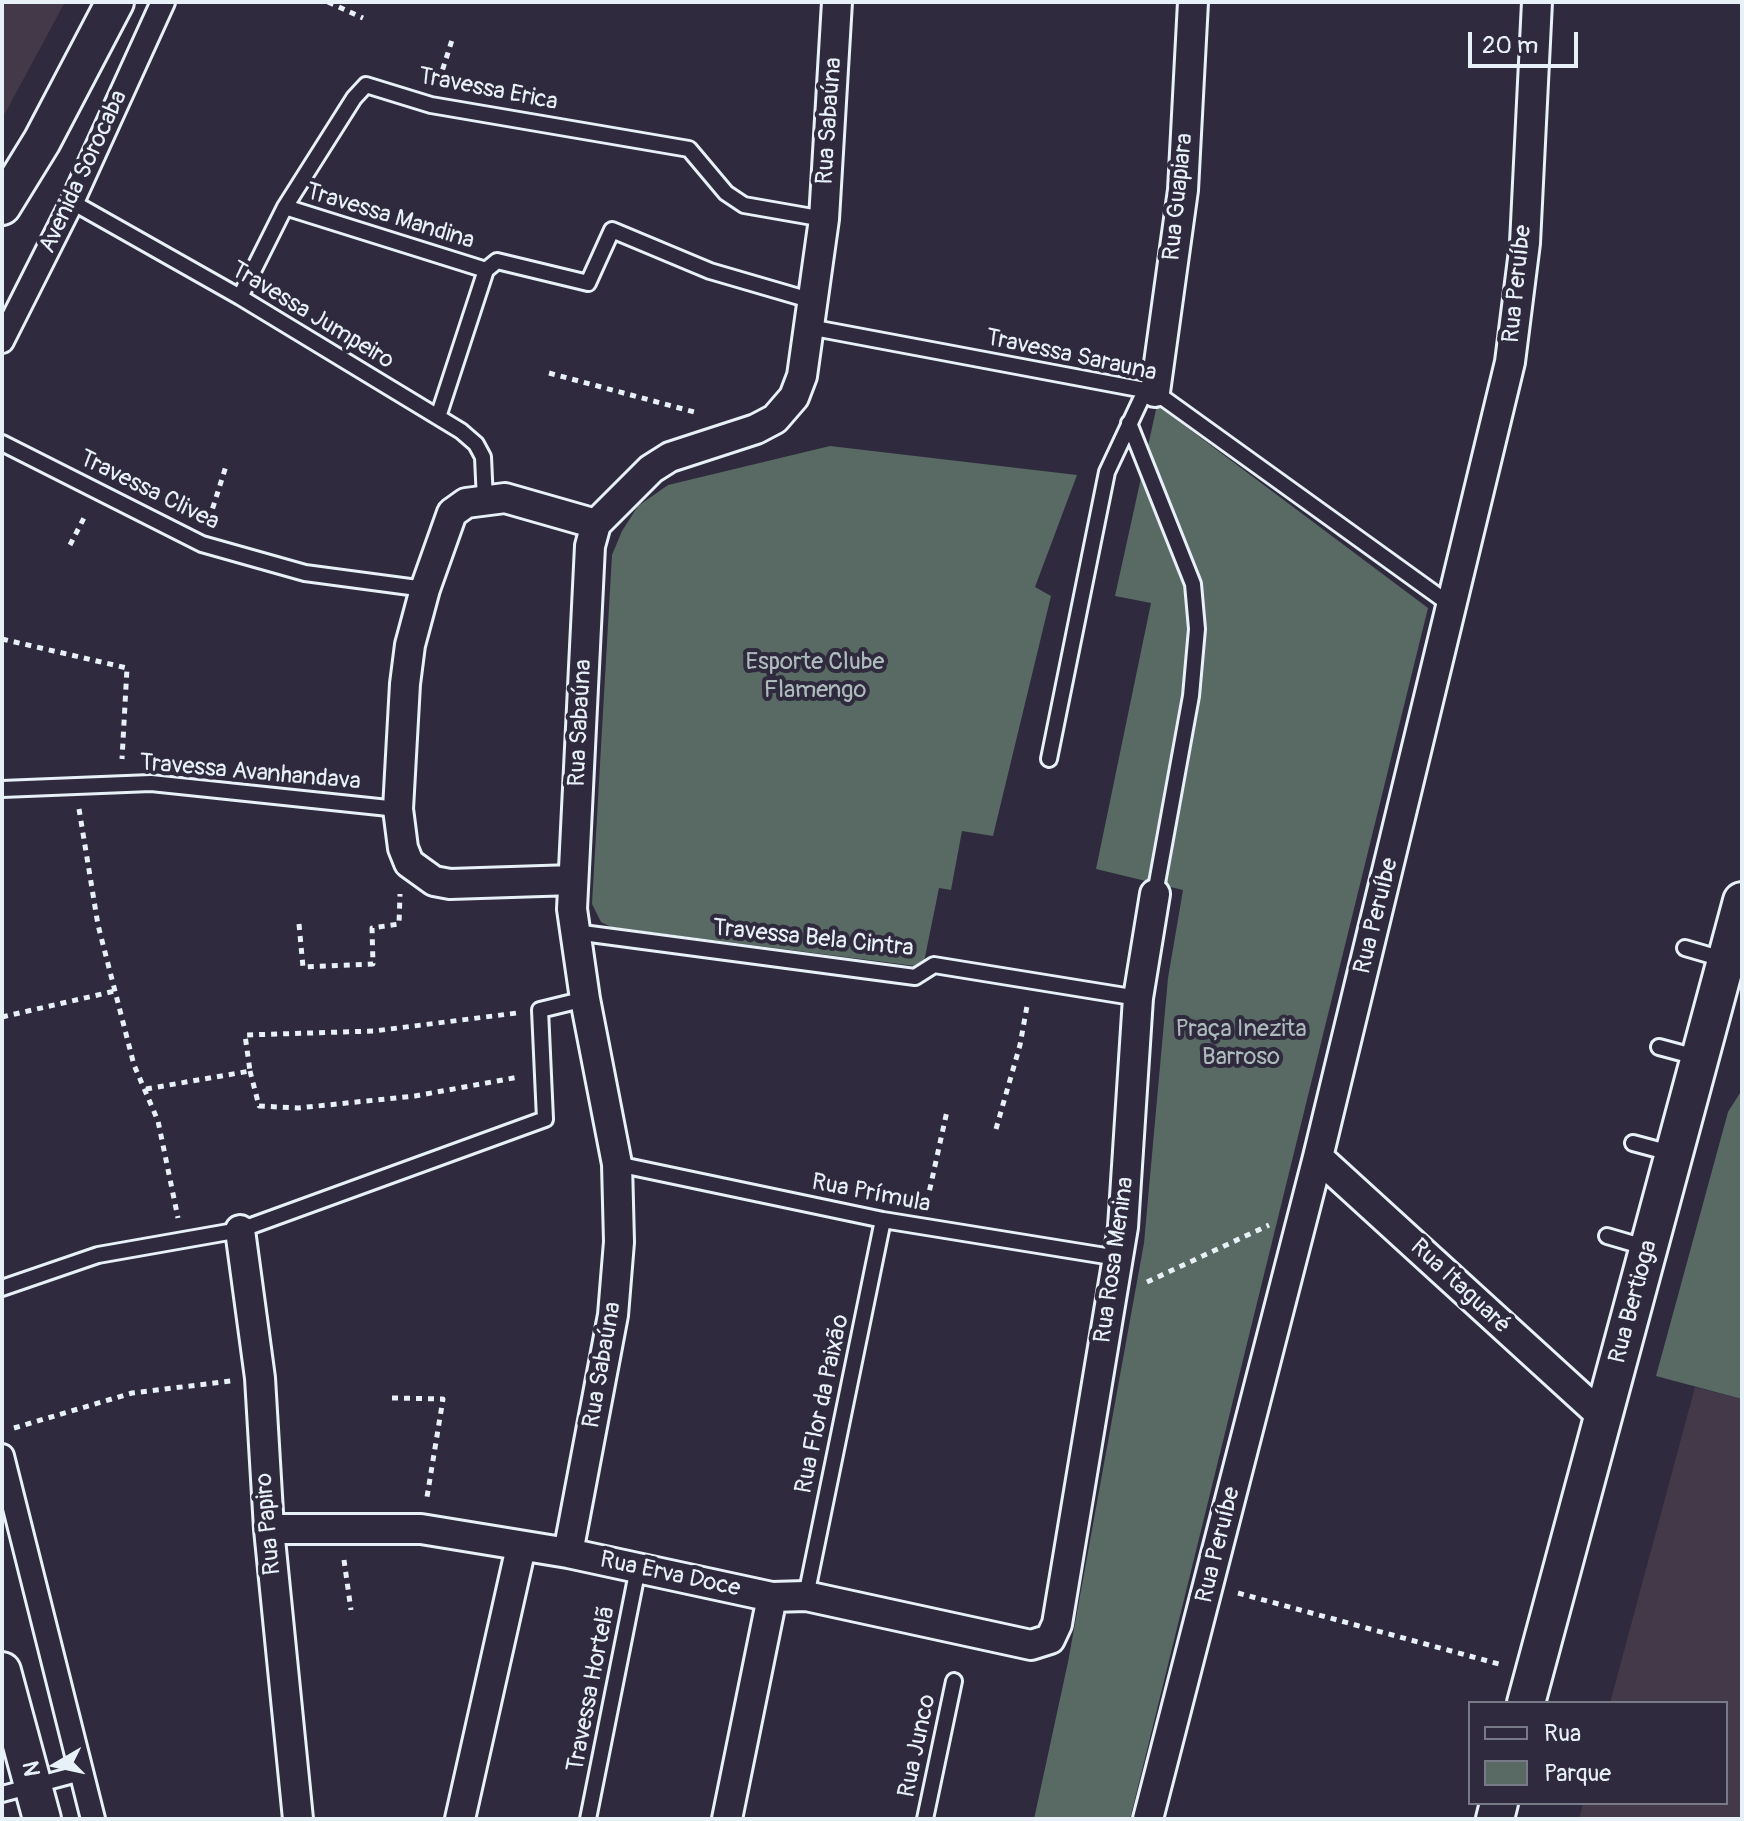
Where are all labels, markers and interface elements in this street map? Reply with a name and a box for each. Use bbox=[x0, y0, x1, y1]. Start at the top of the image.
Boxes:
scale bar bbox=[1472, 16, 1582, 66]
text: 20 m bbox=[1482, 31, 1538, 60]
street label: Rua Sabaúna bbox=[811, 56, 849, 186]
street label: Travessa Erica bbox=[416, 62, 560, 118]
street label: Avenida Sorocaba bbox=[34, 86, 134, 258]
street label: Rua Guapiara bbox=[1158, 132, 1200, 262]
street label: Travessa Mandina bbox=[302, 178, 478, 256]
street label: Rua Peruíbe bbox=[1497, 224, 1539, 344]
street label: Travessa Jumpeiro bbox=[225, 256, 399, 376]
street label: Travessa Sarauna bbox=[983, 324, 1159, 388]
street label: Travessa Clivea bbox=[74, 445, 224, 537]
park label: Esporte Clube Flamengo bbox=[746, 649, 884, 705]
street label: Rua Sabaúna bbox=[563, 659, 599, 787]
street label: Travessa Avanhandava bbox=[138, 749, 362, 797]
street label: Rua Peruíbe bbox=[1349, 855, 1405, 977]
street label: Travessa Bela Cintra bbox=[711, 914, 915, 964]
park label: Praça Inezita Barroso bbox=[1175, 1016, 1307, 1072]
street label: Rua Prímula bbox=[809, 1168, 933, 1220]
street label: Rua Rosa Menina bbox=[1089, 1175, 1141, 1345]
street label: Rua Itaguaré bbox=[1404, 1233, 1516, 1341]
street label: Rua Bertioga bbox=[1604, 1237, 1664, 1367]
street label: Rua Sabaúna bbox=[578, 1300, 628, 1430]
street label: Rua Flor da Paixão bbox=[790, 1312, 856, 1496]
street label: Rua Papiro bbox=[250, 1472, 288, 1576]
street label: Rua Peruíbe bbox=[1191, 1484, 1247, 1606]
street label: Rua Erva Doce bbox=[597, 1546, 743, 1604]
street label: Travessa Hortelã bbox=[562, 1603, 622, 1775]
street label: Rua Junco bbox=[893, 1692, 943, 1800]
legend bbox=[1468, 1701, 1728, 1805]
text: Rua bbox=[1544, 1719, 1581, 1748]
north arrow bbox=[16, 1725, 96, 1805]
text: N bbox=[17, 1759, 47, 1778]
text: Parque bbox=[1544, 1759, 1611, 1788]

